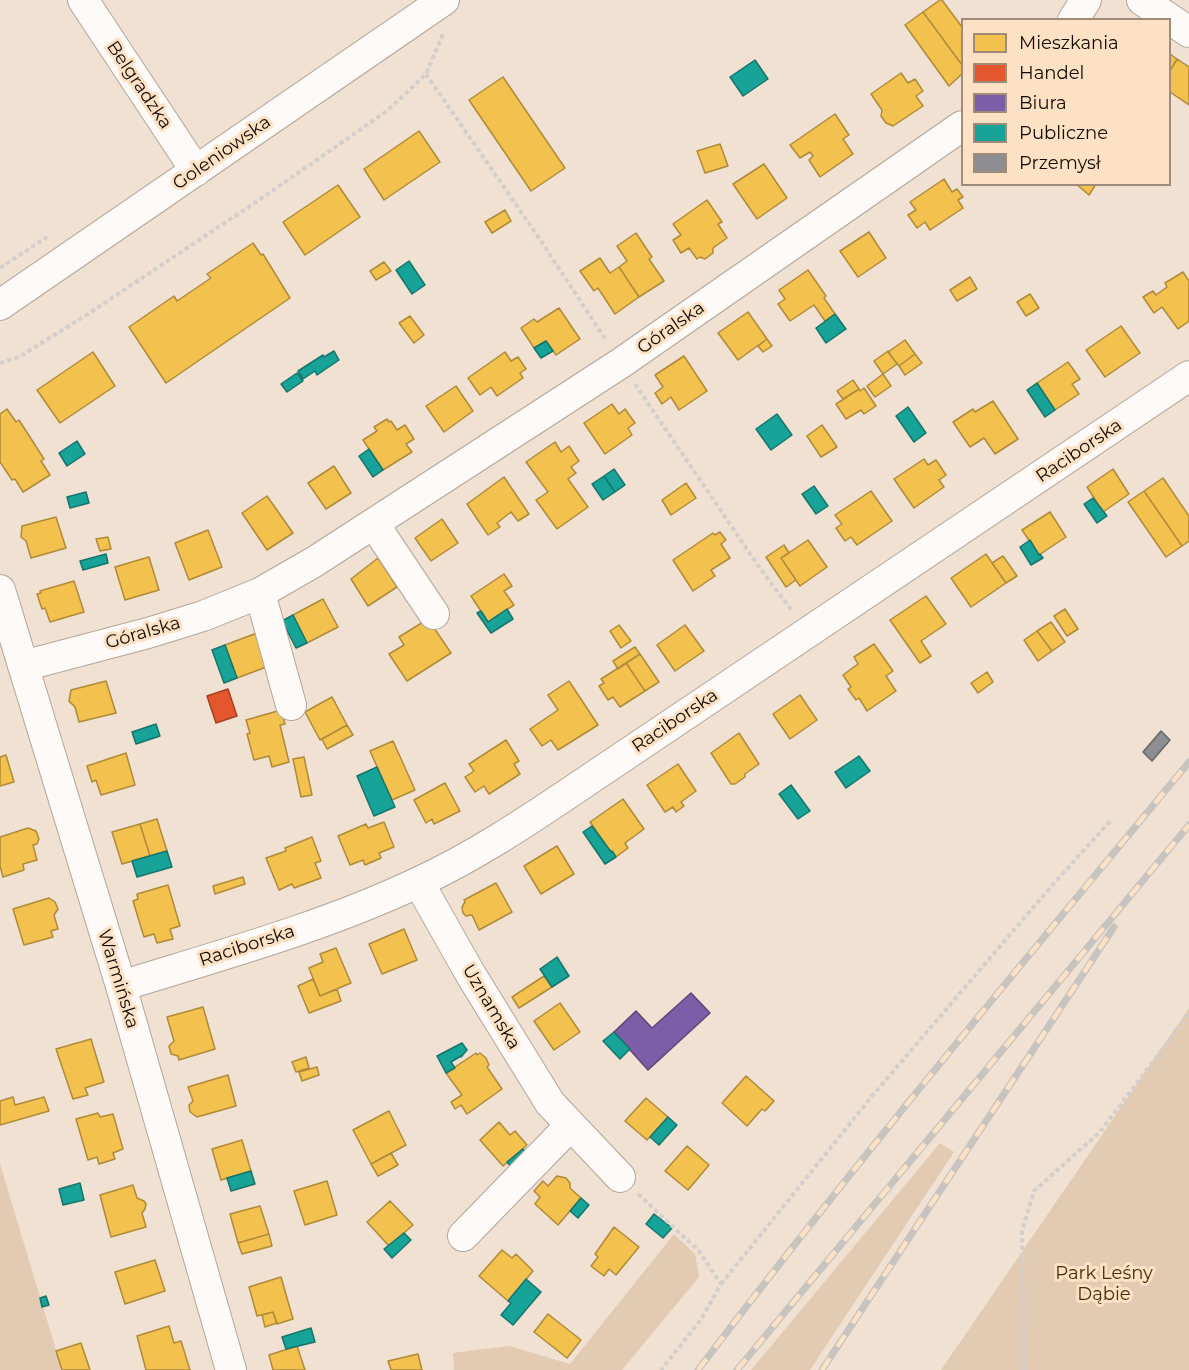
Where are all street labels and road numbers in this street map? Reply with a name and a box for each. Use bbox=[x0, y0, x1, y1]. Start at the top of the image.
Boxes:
street label: Belgradzka bbox=[102, 37, 176, 133]
street label: Goleniowska bbox=[169, 111, 275, 195]
street label: Góralska bbox=[633, 297, 709, 359]
street label: Raciborska bbox=[1032, 414, 1126, 488]
street label: Góralska bbox=[103, 612, 183, 654]
street label: Raciborska bbox=[628, 684, 722, 758]
street label: Raciborska bbox=[197, 920, 297, 972]
street label: Warmińska bbox=[93, 927, 143, 1031]
street label: Uznamska bbox=[457, 961, 525, 1053]

